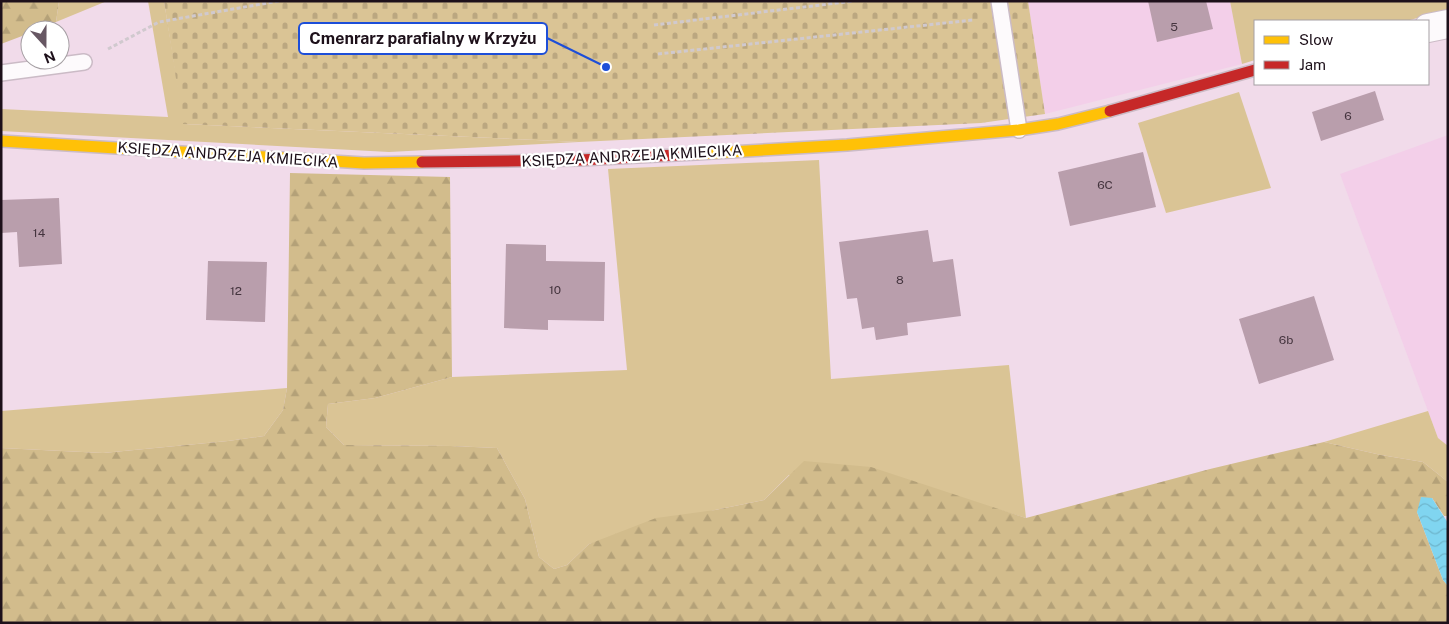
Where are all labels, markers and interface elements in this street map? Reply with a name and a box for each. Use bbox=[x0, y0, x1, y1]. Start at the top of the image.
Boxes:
north arrow bbox=[20, 20, 70, 70]
house number: 5 bbox=[1170, 20, 1178, 34]
legend bbox=[1254, 20, 1429, 85]
callout: Cmenrarz parafialny w Krzyżu bbox=[299, 23, 547, 54]
text: Cmenrarz parafialny w Krzyżu bbox=[309, 29, 537, 48]
text: Slow bbox=[1299, 31, 1334, 48]
text: N bbox=[42, 48, 58, 67]
text: Jam bbox=[1299, 56, 1326, 73]
house number: 6 bbox=[1344, 109, 1352, 123]
street label: KSIĘDZA ANDRZEJA KMIECIKA bbox=[117, 138, 339, 171]
street label: KSIĘDZA ANDRZEJA KMIECIKA bbox=[521, 141, 743, 170]
house number: 6C bbox=[1097, 178, 1113, 192]
house number: 14 bbox=[33, 226, 46, 240]
house number: 8 bbox=[896, 273, 904, 287]
house number: 10 bbox=[549, 283, 561, 297]
house number: 12 bbox=[230, 284, 242, 298]
house number: 6b bbox=[1279, 333, 1293, 347]

